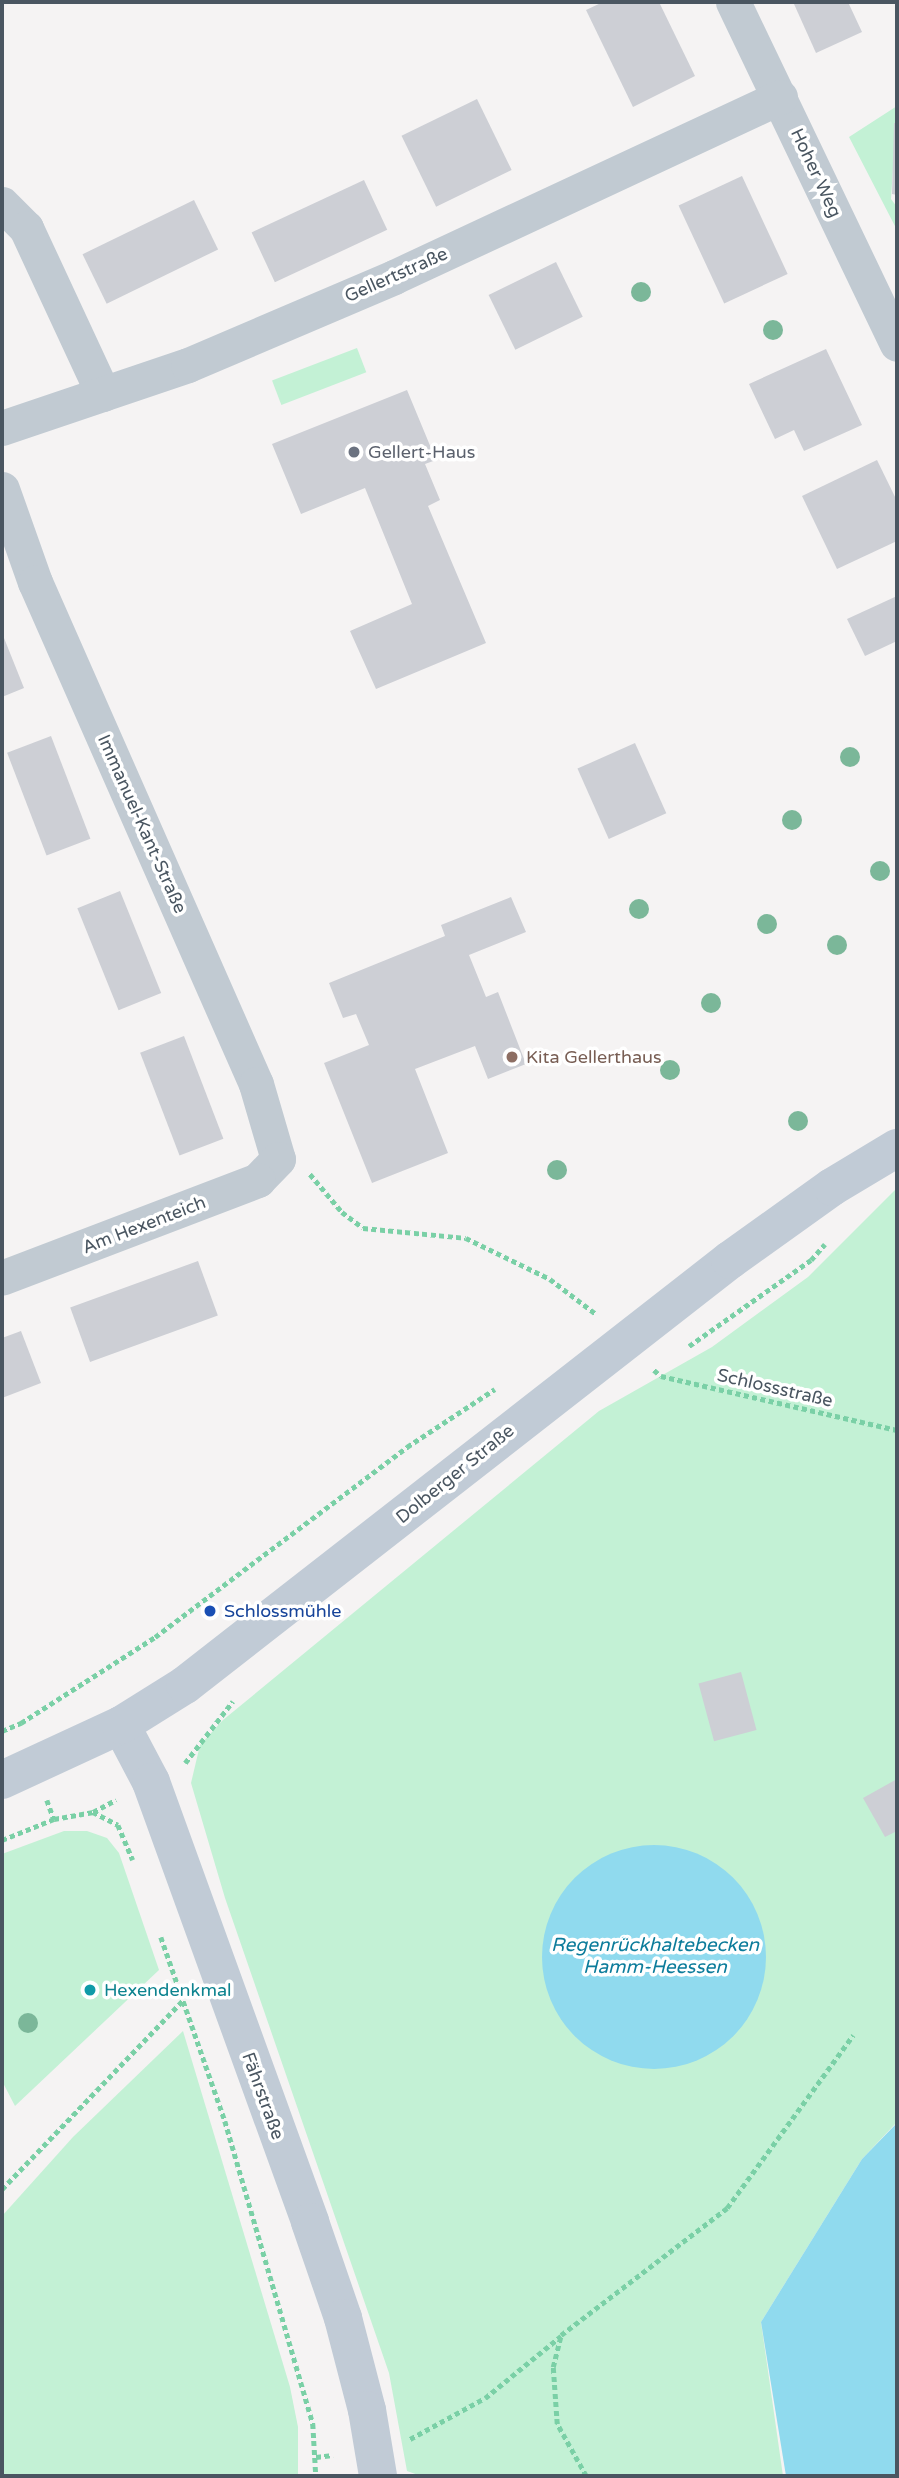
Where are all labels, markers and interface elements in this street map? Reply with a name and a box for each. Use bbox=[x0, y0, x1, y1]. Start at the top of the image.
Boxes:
street label: Hoher Weg bbox=[786, 125, 846, 221]
street label: Gellertstraße bbox=[341, 243, 451, 307]
place label: Gellert-Haus bbox=[368, 441, 475, 463]
marker: Gellert-Haus bbox=[346, 444, 362, 460]
street label: Immanuel-Kant-Straße bbox=[93, 731, 191, 917]
place label: Kita Gellerthaus bbox=[526, 1046, 662, 1068]
marker: Kita Gellerthaus bbox=[504, 1049, 520, 1065]
street label: Am Hexenteich bbox=[79, 1192, 209, 1258]
street label: Schlossstraße bbox=[715, 1364, 835, 1412]
street label: Dolberger Straße bbox=[392, 1420, 518, 1528]
place label: Schlossmühle bbox=[224, 1600, 341, 1622]
marker: Schlossmühle bbox=[202, 1603, 218, 1619]
water label: Regenrückhaltebecken Hamm-Heessen bbox=[551, 1935, 759, 1979]
place label: Hexendenkmal bbox=[104, 1979, 232, 2001]
marker: Hexendenkmal bbox=[82, 1982, 98, 1998]
street label: Fährstraße bbox=[237, 2049, 289, 2143]

